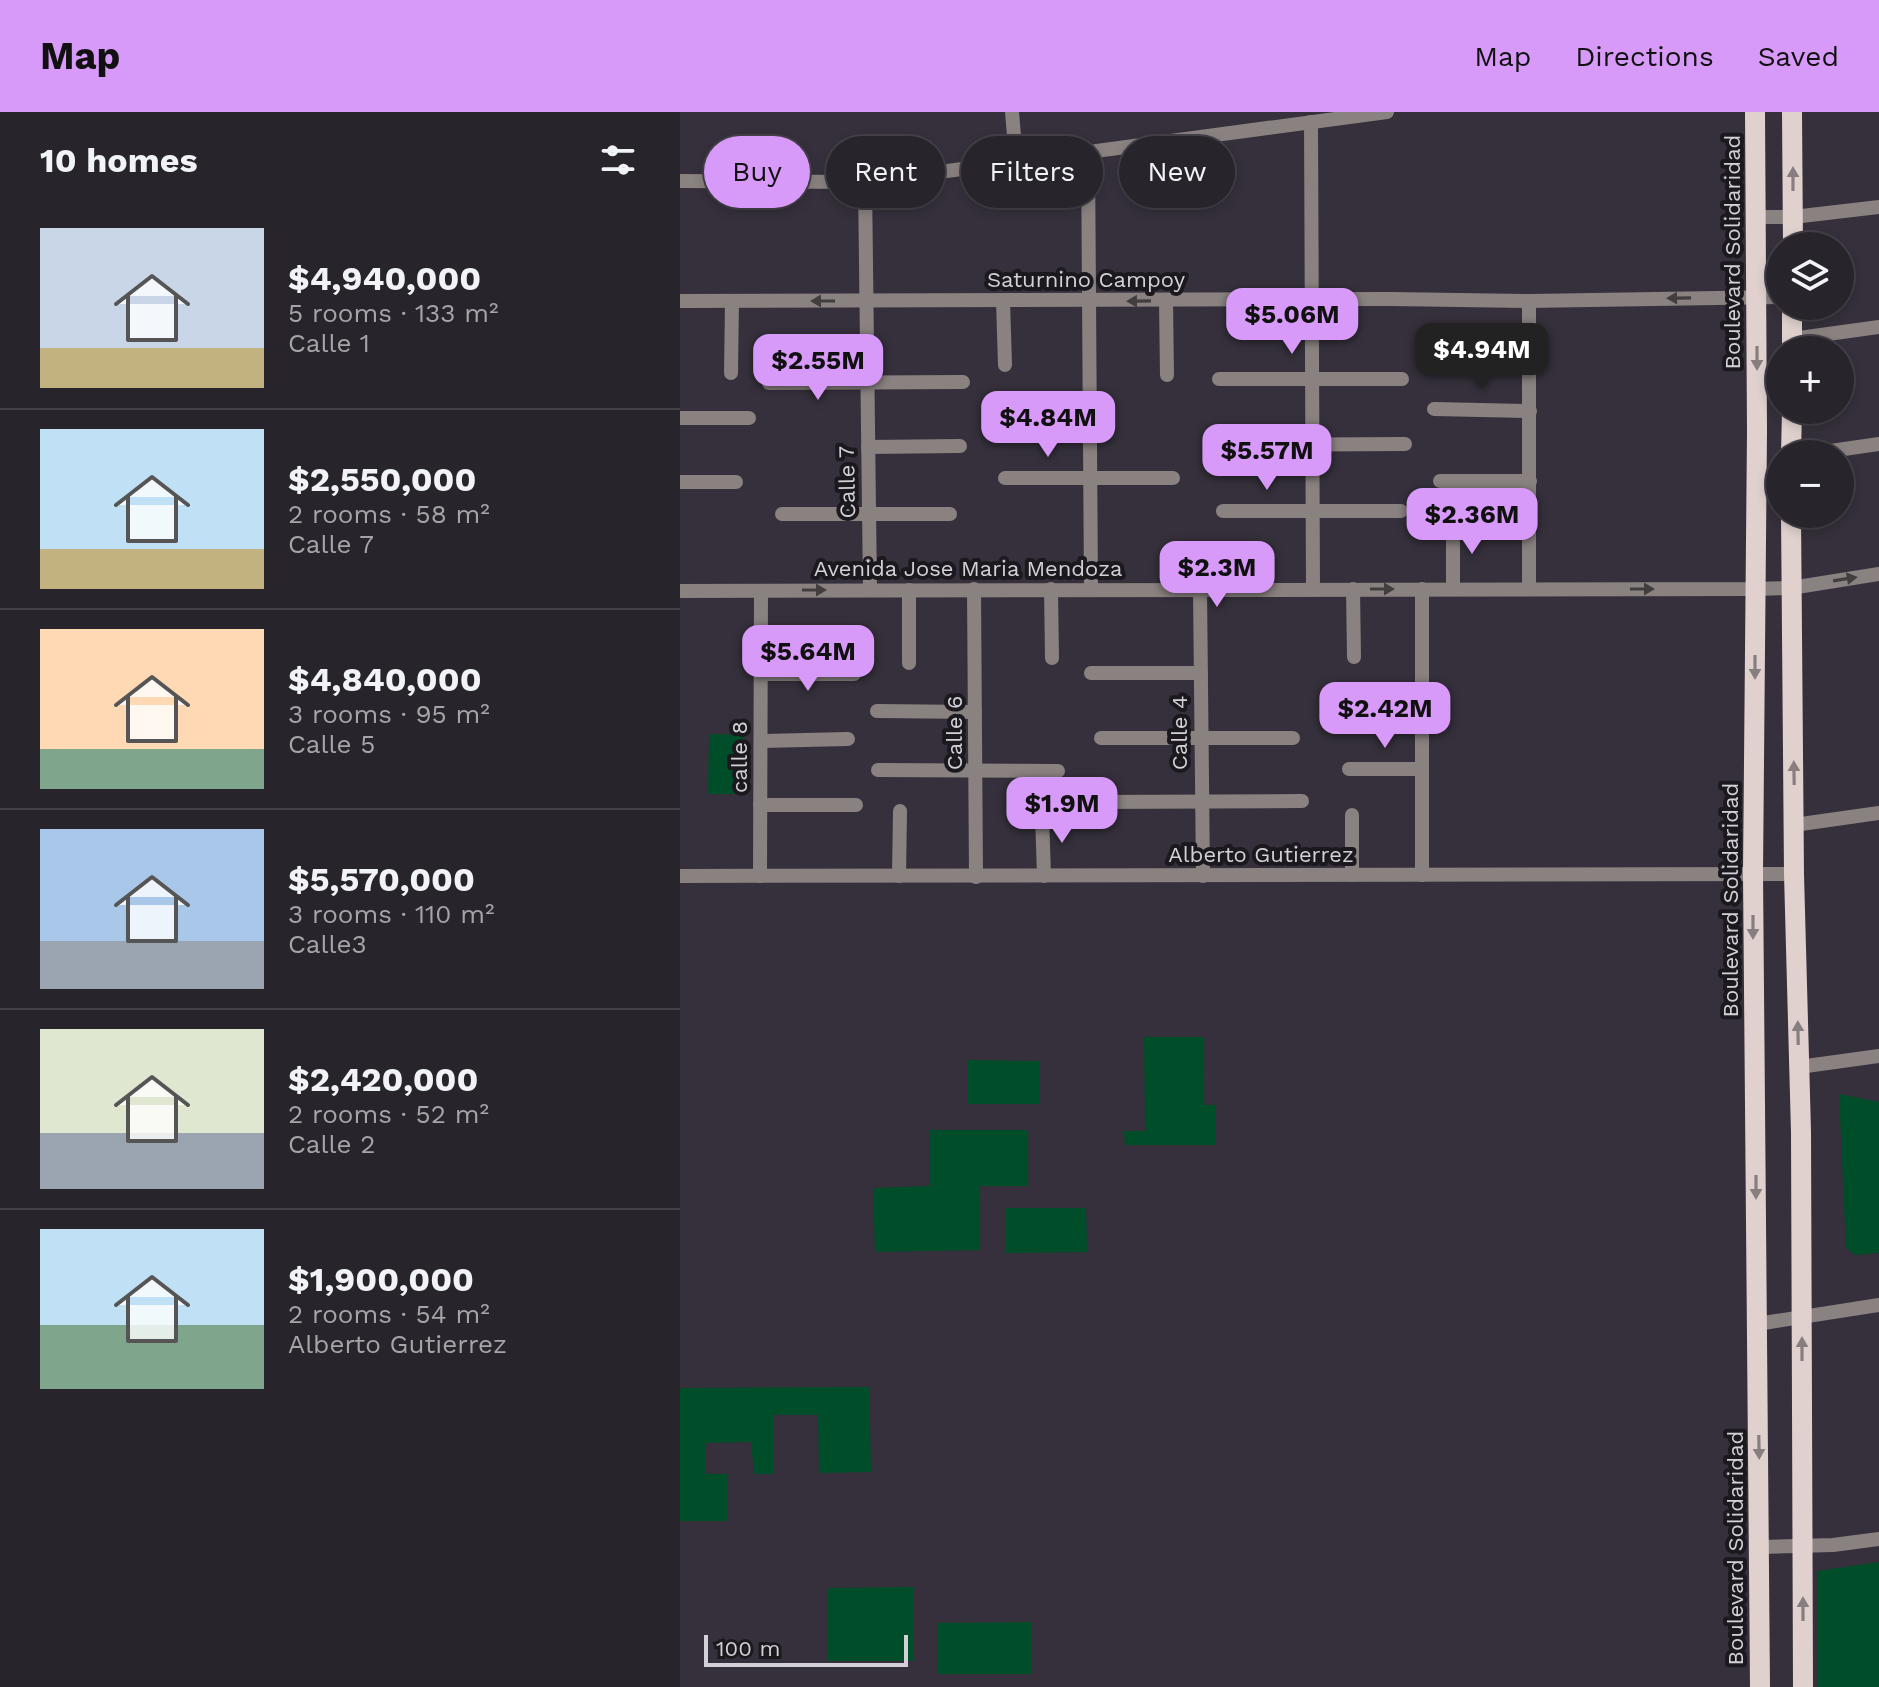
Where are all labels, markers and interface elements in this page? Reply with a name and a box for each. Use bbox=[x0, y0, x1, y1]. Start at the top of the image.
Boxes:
text: Map bbox=[40, 34, 120, 78]
text: Map bbox=[1474, 40, 1531, 73]
text: Directions bbox=[1575, 40, 1714, 73]
text: Saved bbox=[1758, 40, 1839, 73]
street label: Boulevard Solidaridad bbox=[1720, 135, 1745, 369]
chip: Buy bbox=[704, 136, 810, 208]
chip: Rent bbox=[826, 136, 945, 208]
chip: Filters bbox=[961, 136, 1103, 208]
chip: New bbox=[1119, 136, 1235, 208]
icon: filters bbox=[596, 138, 640, 182]
text: 10 homes bbox=[40, 140, 198, 180]
one-way arrow bbox=[1787, 166, 1799, 191]
map controls bbox=[1766, 232, 1854, 528]
button: layers bbox=[1766, 232, 1854, 320]
text: $4,940,000 bbox=[288, 258, 481, 298]
icon: home bbox=[104, 260, 200, 356]
street label: Saturnino Campoy bbox=[987, 267, 1186, 292]
pin: $5.06M bbox=[1227, 288, 1357, 356]
one-way arrow bbox=[1666, 292, 1691, 304]
one-way arrow bbox=[810, 295, 835, 307]
one-way arrow bbox=[1126, 295, 1151, 307]
text: 5 rooms · 133 m² bbox=[288, 298, 499, 328]
text: $5.06M bbox=[1244, 299, 1340, 329]
pin: $4.94M bbox=[1417, 323, 1547, 391]
text: Calle 1 bbox=[288, 328, 370, 358]
pin: $2.55M bbox=[753, 334, 883, 402]
text: $4.94M bbox=[1433, 334, 1531, 364]
button: + bbox=[1766, 336, 1854, 424]
text: $2.55M bbox=[771, 345, 865, 375]
one-way arrow bbox=[1751, 346, 1763, 371]
pin: $4.84M bbox=[983, 391, 1113, 459]
text: $4.84M bbox=[999, 402, 1097, 432]
pin: $5.57M bbox=[1202, 424, 1332, 492]
text: $5.57M bbox=[1220, 435, 1314, 465]
button: − bbox=[1766, 440, 1854, 528]
street label: Calle 7 bbox=[834, 445, 860, 519]
text: $2,550,000 bbox=[288, 459, 476, 499]
icon: home bbox=[104, 461, 200, 557]
pin: $2.36M bbox=[1407, 488, 1537, 556]
text: 2 rooms · 58 m² bbox=[288, 499, 490, 529]
text: $2.36M bbox=[1425, 499, 1519, 529]
text: Calle 7 bbox=[288, 529, 374, 559]
pin: $2.3M bbox=[1161, 541, 1273, 609]
text: $2.3M bbox=[1178, 552, 1256, 582]
street label: Avenida Jose Maria Mendoza bbox=[814, 556, 1122, 581]
one-way arrow bbox=[1833, 572, 1858, 585]
one-way arrow bbox=[1630, 582, 1655, 595]
one-way arrow bbox=[1370, 583, 1395, 595]
one-way arrow bbox=[802, 584, 827, 596]
pin: $5.64M bbox=[743, 625, 873, 693]
text: $5.64M bbox=[760, 636, 856, 666]
one-way arrow bbox=[1748, 655, 1761, 680]
text: $4,840,000 bbox=[288, 659, 482, 699]
icon: home bbox=[104, 661, 200, 757]
pin: $2.42M bbox=[1320, 682, 1450, 750]
text: $2.42M bbox=[1337, 693, 1433, 723]
street label: Calle 6 bbox=[942, 696, 967, 770]
street label: Calle 4 bbox=[1167, 696, 1192, 770]
text: 3 rooms · 95 m² bbox=[288, 699, 490, 729]
street label: calle 8 bbox=[727, 721, 752, 793]
text: Calle 5 bbox=[288, 729, 375, 759]
one-way arrow bbox=[1787, 760, 1800, 785]
pin: $1.9M bbox=[1006, 777, 1118, 845]
street label: Boulevard Solidaridad bbox=[1718, 783, 1743, 1017]
text: $1.9M bbox=[1024, 788, 1100, 818]
street label: Alberto Gutierrez bbox=[1168, 842, 1354, 867]
text: $5,570,000 bbox=[288, 859, 475, 899]
icon: home bbox=[104, 861, 200, 957]
text: 3 rooms · 110 m² bbox=[288, 899, 495, 929]
one-way arrow bbox=[1747, 915, 1760, 940]
text: Calle3 bbox=[288, 929, 367, 959]
one-way arrow bbox=[1791, 1020, 1804, 1045]
text: $2,420,000 bbox=[288, 1059, 478, 1099]
icon: home bbox=[104, 1061, 200, 1157]
text: 2 rooms · 52 m² bbox=[288, 1099, 489, 1129]
text: Calle 2 bbox=[288, 1129, 376, 1159]
one-way arrow bbox=[1750, 1175, 1762, 1200]
text: $1,900,000 bbox=[288, 1259, 474, 1299]
icon: home bbox=[104, 1261, 200, 1357]
text: 2 rooms · 54 m² bbox=[288, 1299, 490, 1329]
text: Alberto Gutierrez bbox=[288, 1329, 507, 1359]
one-way arrow bbox=[1796, 1336, 1808, 1361]
street label: Boulevard Solidaridad bbox=[1723, 1431, 1748, 1665]
one-way arrow bbox=[1753, 1435, 1765, 1460]
one-way arrow bbox=[1797, 1596, 1809, 1621]
scale bar bbox=[704, 1631, 908, 1667]
text: 100 m bbox=[716, 1636, 780, 1661]

